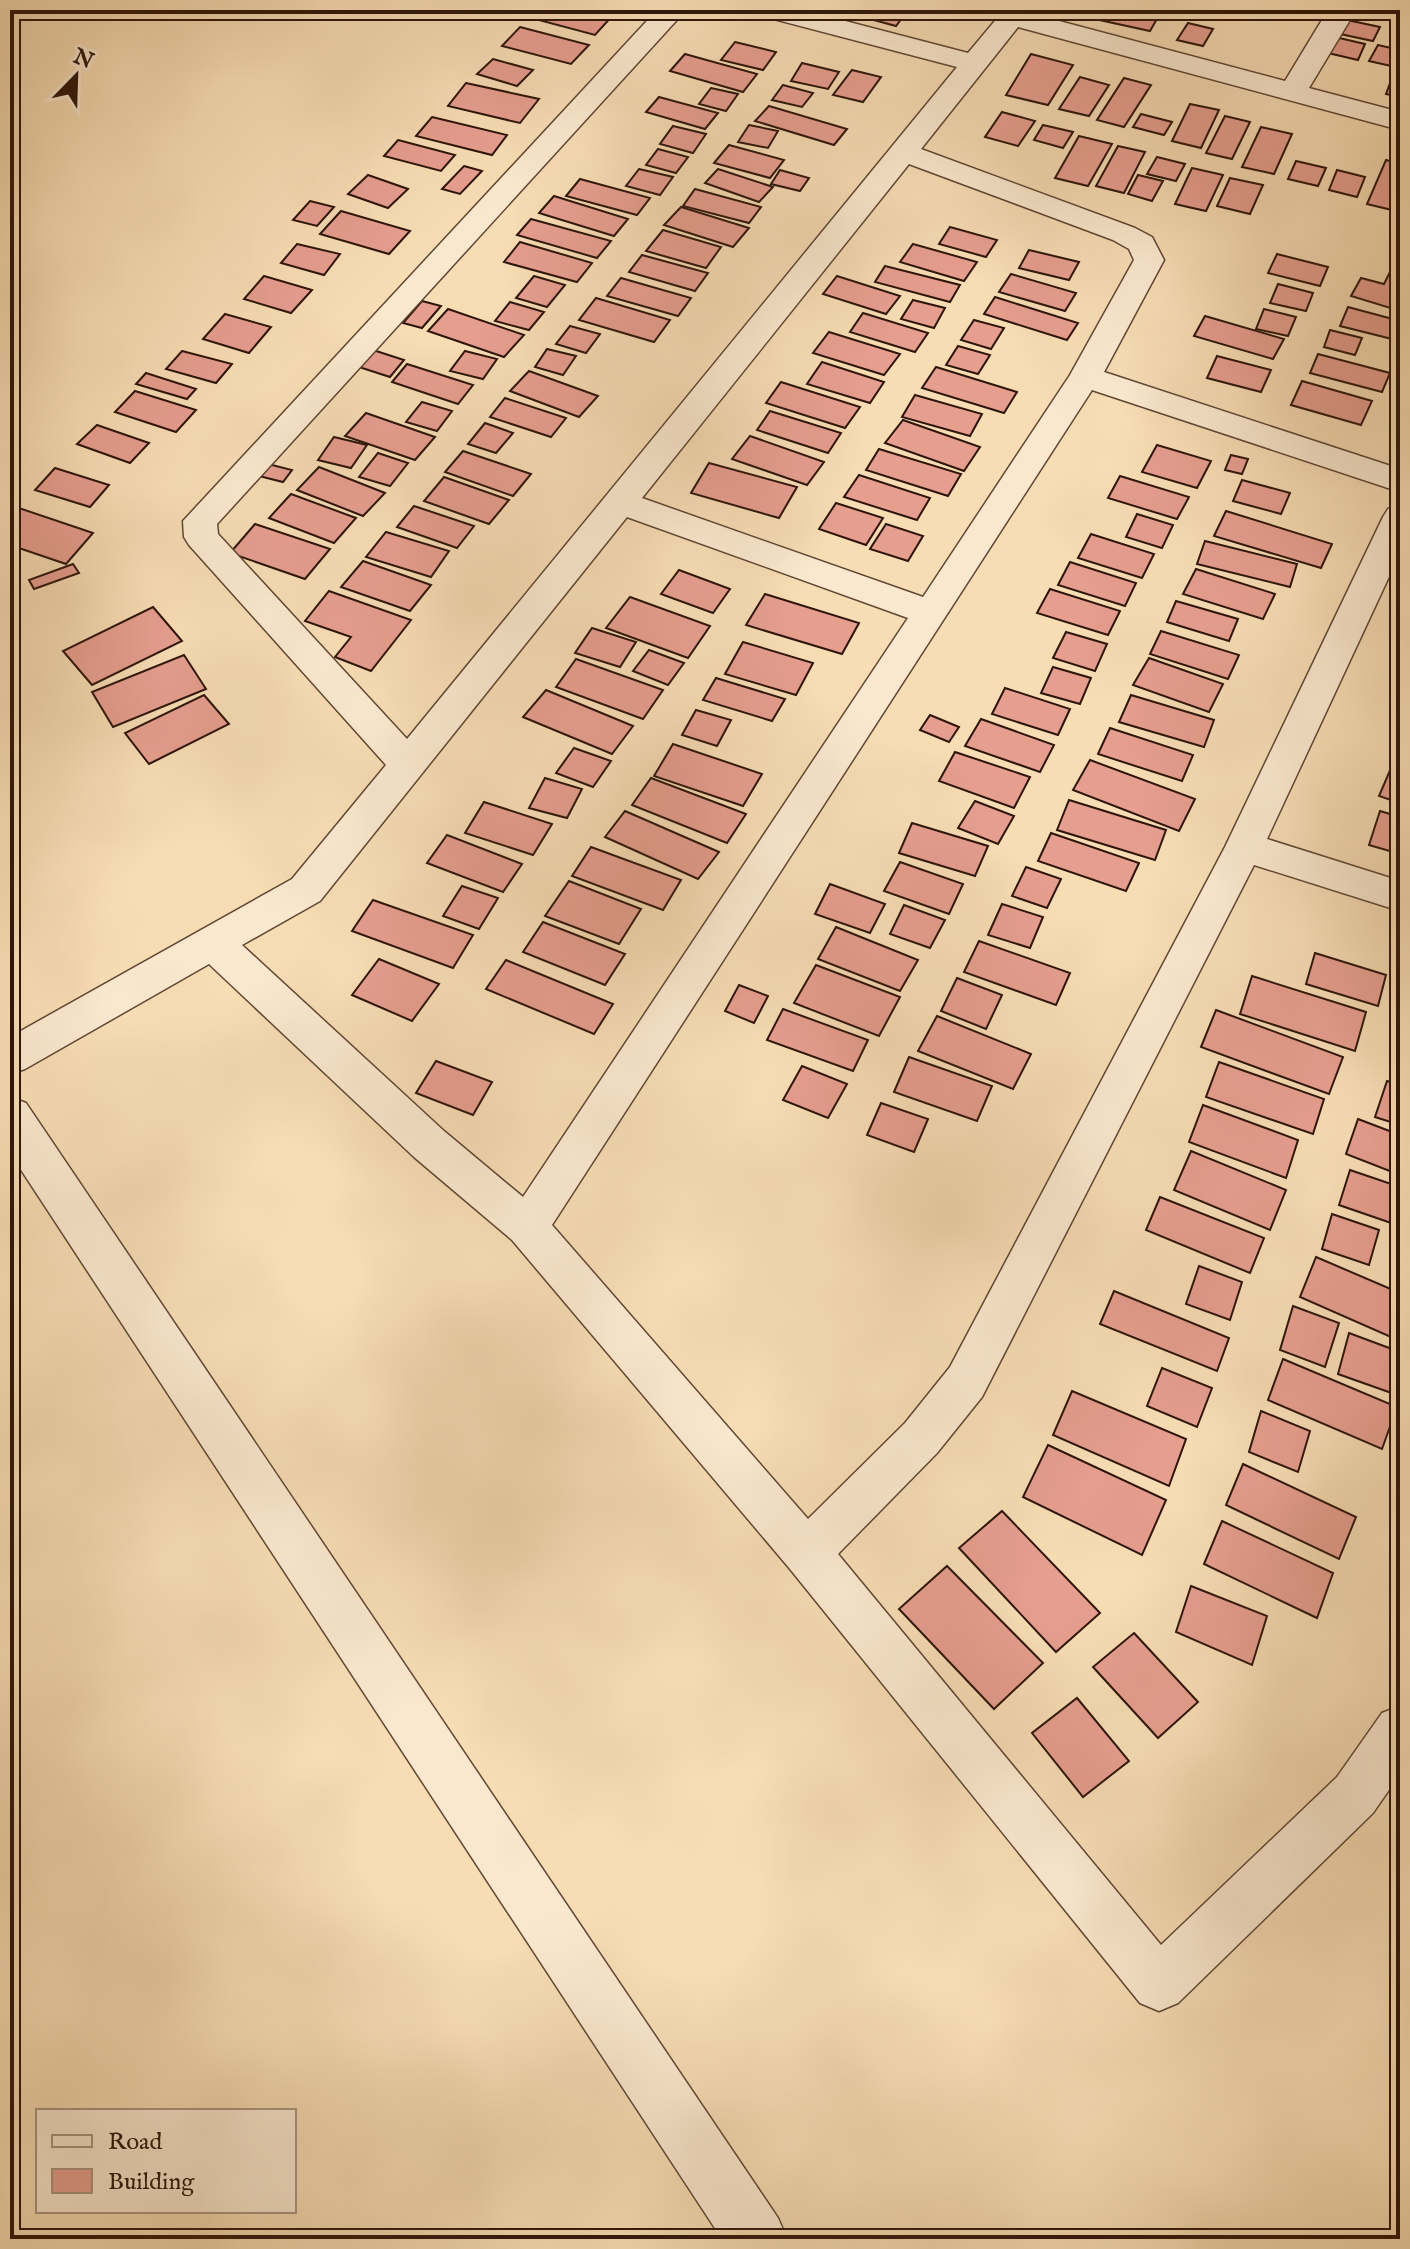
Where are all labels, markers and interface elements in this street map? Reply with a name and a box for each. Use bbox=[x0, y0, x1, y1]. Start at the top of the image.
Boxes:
north arrow bbox=[36, 36, 116, 116]
text: N bbox=[68, 42, 97, 76]
legend bbox=[36, 2109, 296, 2213]
text: Road bbox=[108, 2127, 162, 2158]
text: Building bbox=[108, 2167, 195, 2198]

